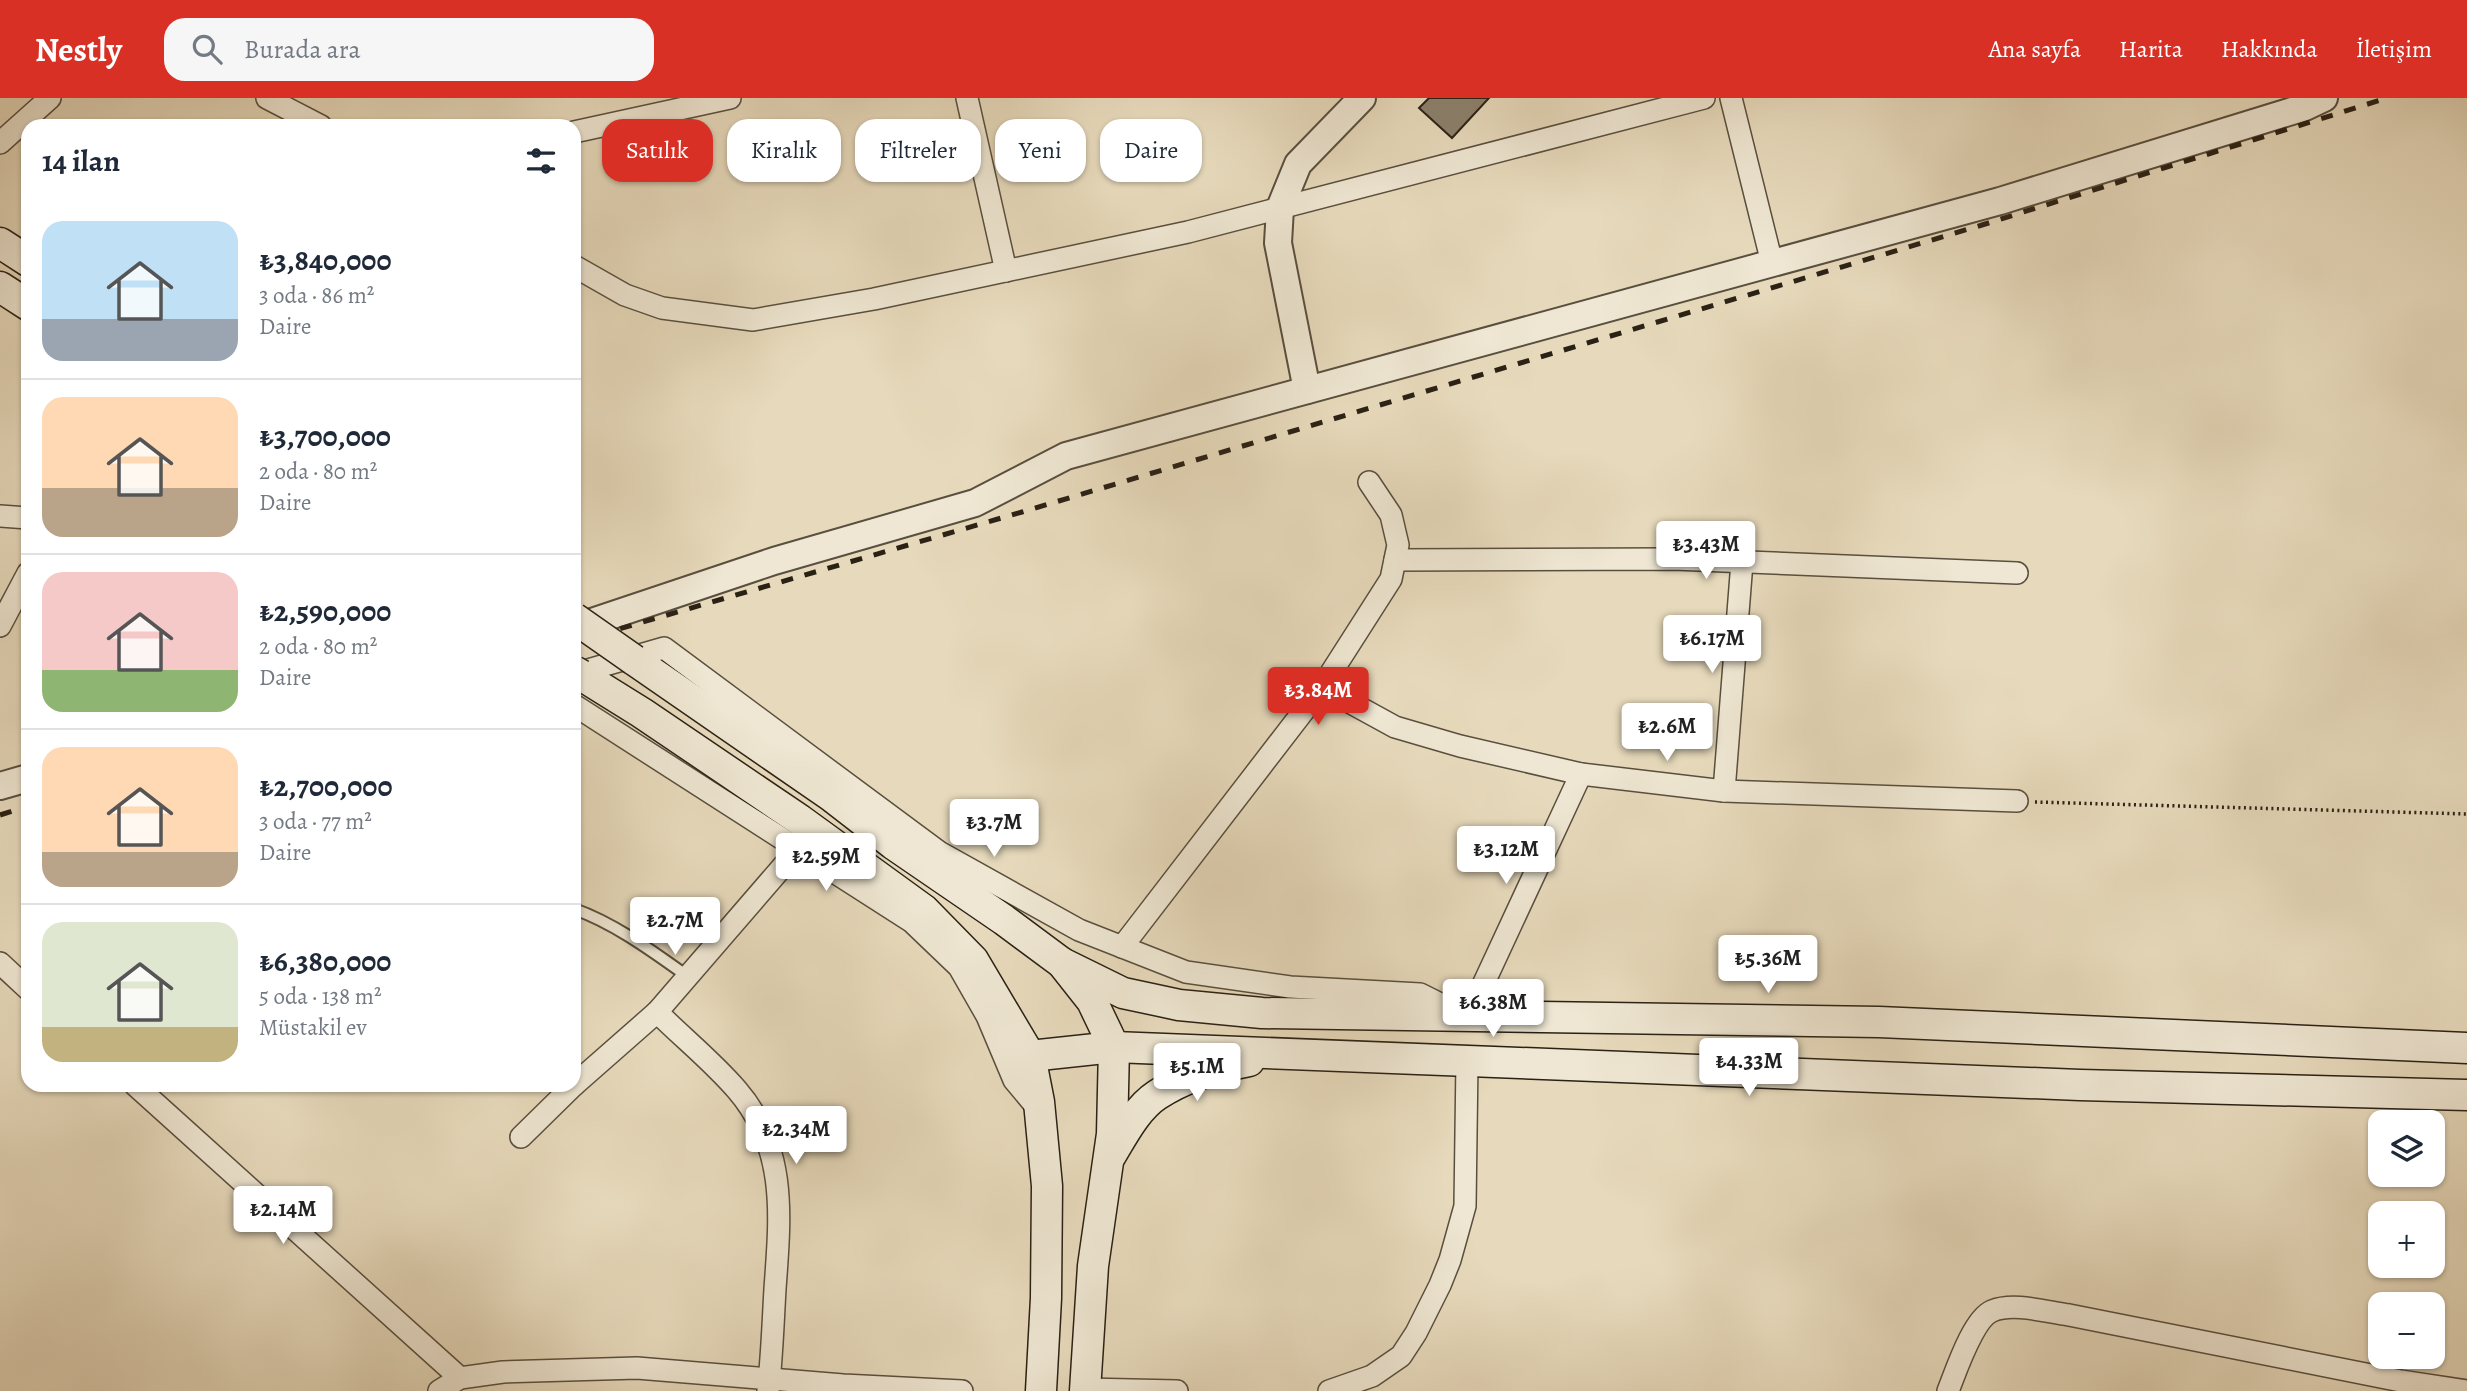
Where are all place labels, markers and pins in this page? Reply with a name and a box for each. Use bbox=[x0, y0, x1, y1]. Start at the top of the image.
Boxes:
pin: ₺3.43M bbox=[1649, 522, 1763, 581]
pin: ₺6.17M bbox=[1655, 616, 1769, 675]
pin: ₺3.84M bbox=[1261, 668, 1375, 727]
pin: ₺2.6M bbox=[1618, 704, 1716, 763]
pin: ₺3.7M bbox=[945, 800, 1043, 859]
pin: ₺3.12M bbox=[1449, 826, 1563, 886]
pin: ₺2.59M bbox=[769, 834, 883, 893]
pin: ₺2.7M bbox=[626, 898, 724, 957]
pin: ₺5.36M bbox=[1711, 936, 1825, 995]
pin: ₺6.38M bbox=[1436, 979, 1550, 1039]
pin: ₺4.33M bbox=[1692, 1038, 1806, 1098]
pin: ₺5.1M bbox=[1148, 1044, 1246, 1103]
pin: ₺2.34M bbox=[739, 1107, 853, 1166]
pin: ₺2.14M bbox=[226, 1186, 340, 1246]

